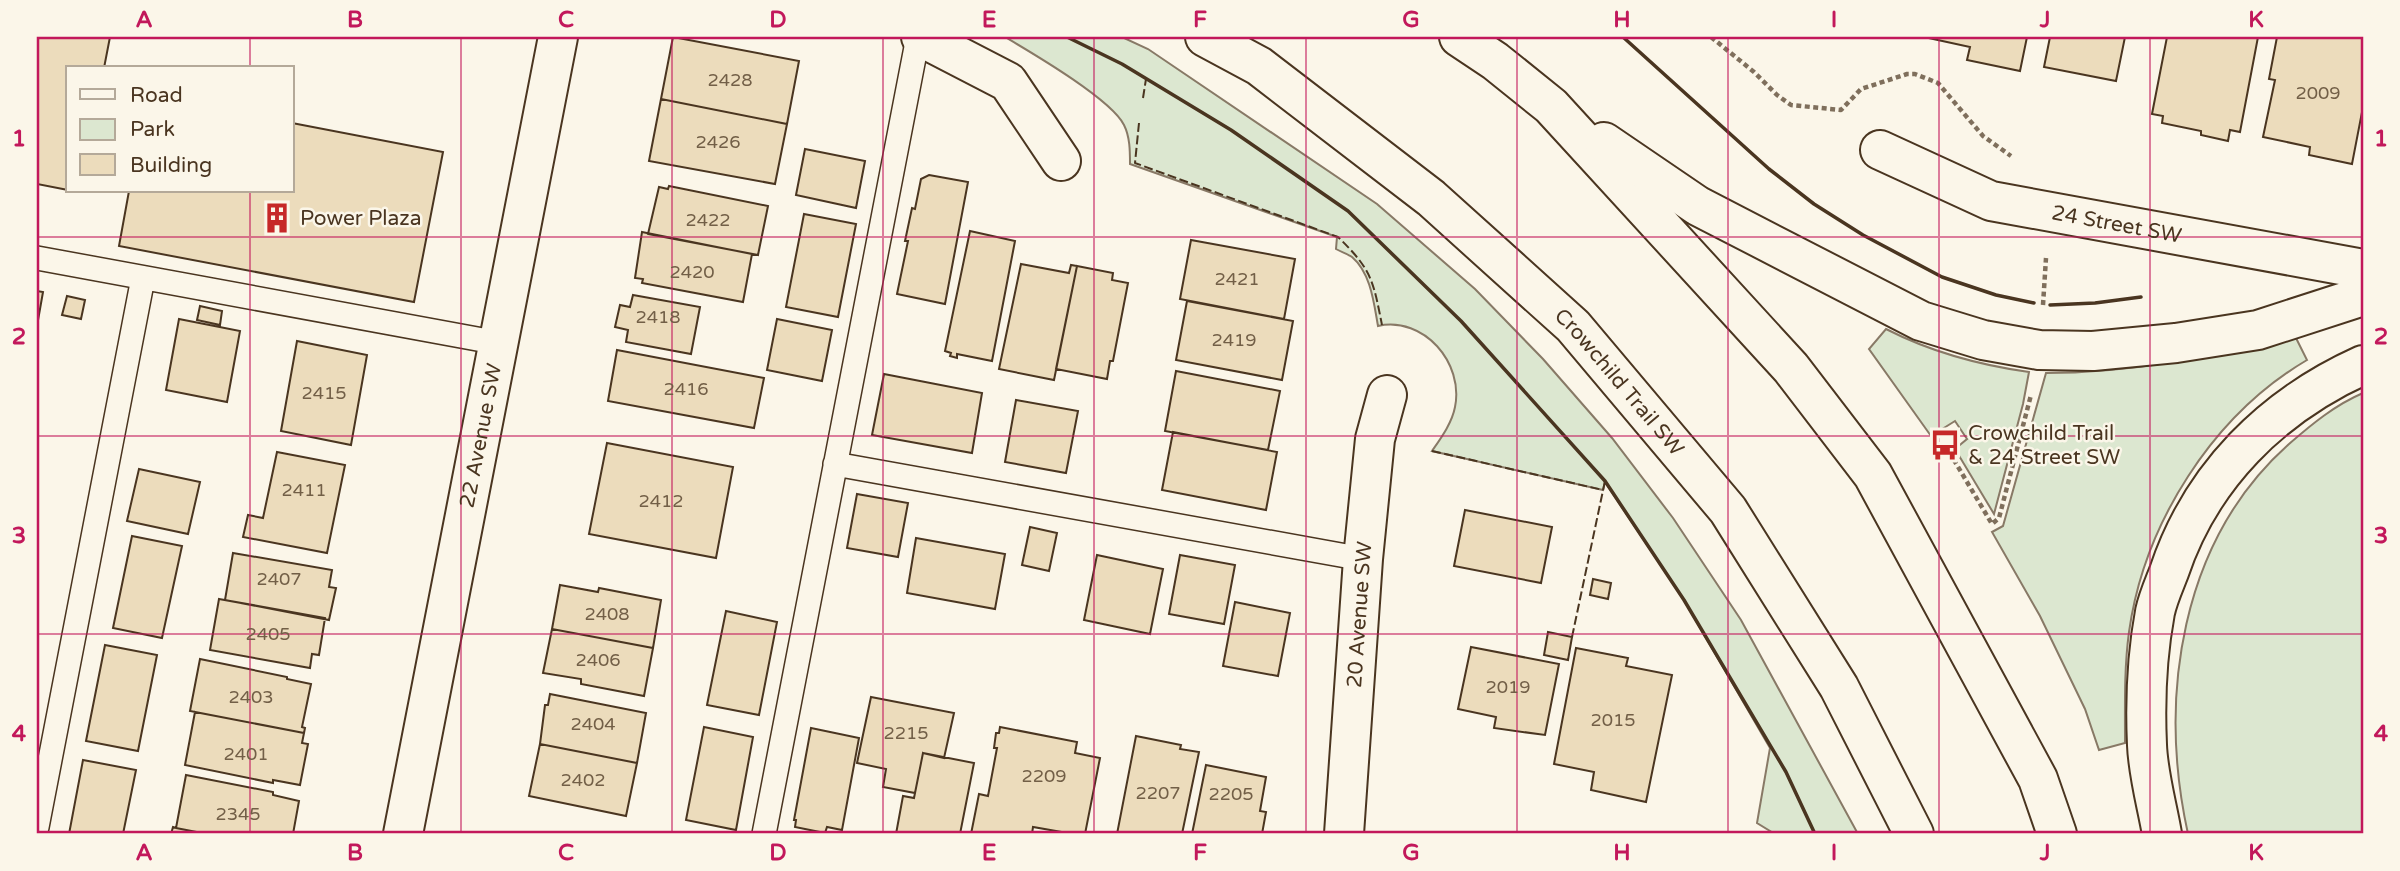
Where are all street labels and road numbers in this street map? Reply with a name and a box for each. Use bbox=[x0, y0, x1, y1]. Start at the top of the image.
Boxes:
street label: 24 Street SW bbox=[2050, 200, 2184, 248]
street label: Crowchild Trail SW bbox=[1550, 303, 1689, 461]
street label: 22 Avenue SW bbox=[454, 361, 507, 510]
street label: 20 Avenue SW bbox=[1342, 540, 1377, 689]

